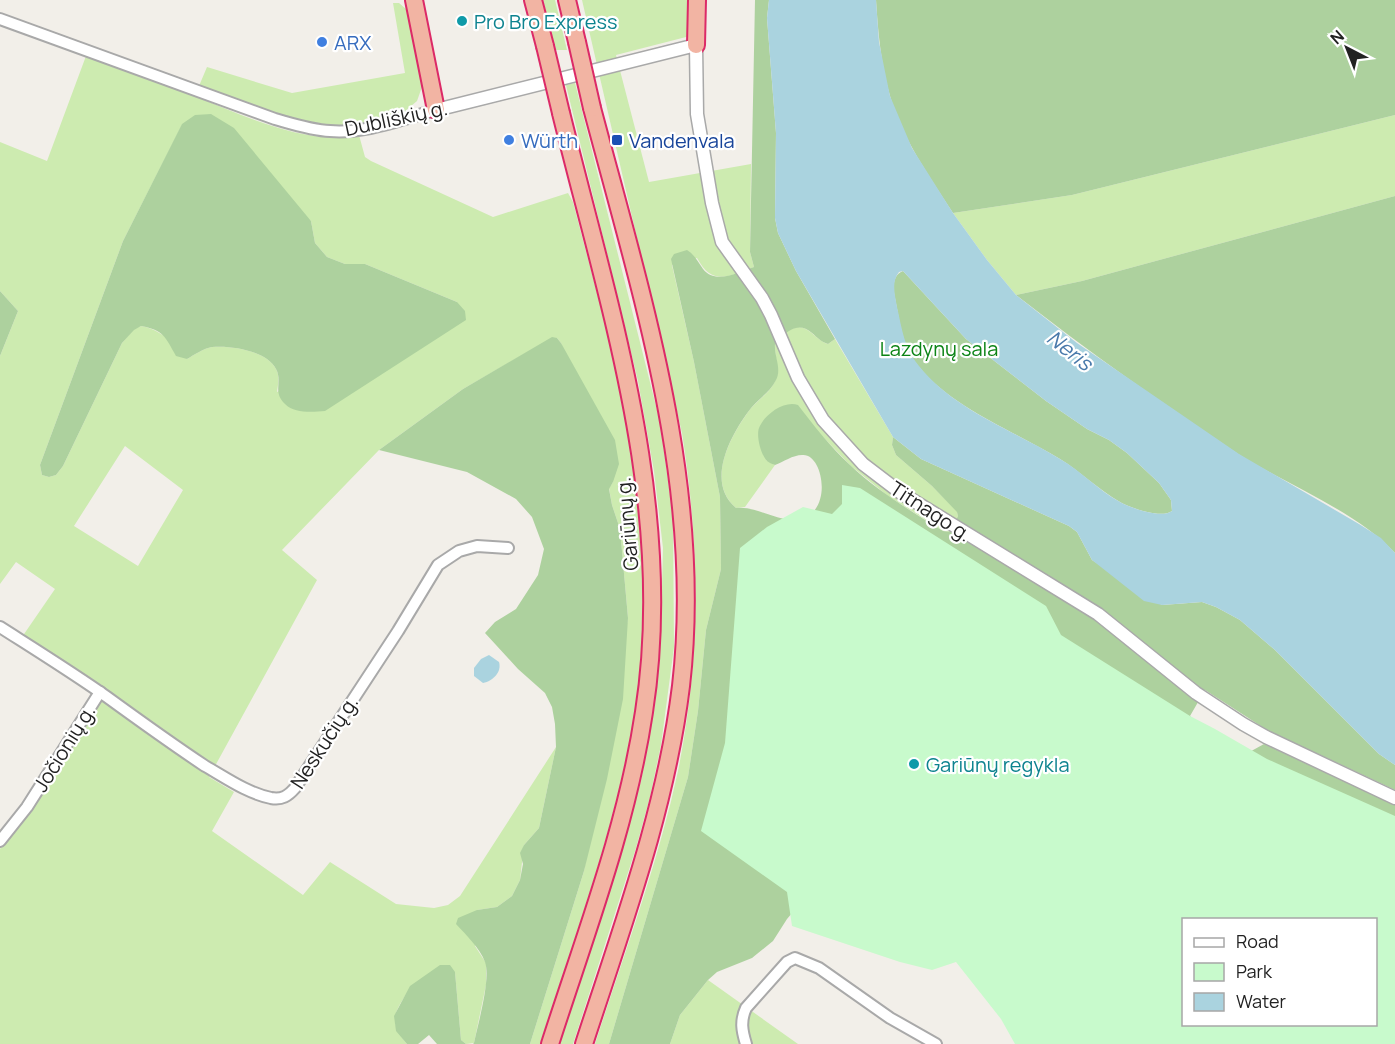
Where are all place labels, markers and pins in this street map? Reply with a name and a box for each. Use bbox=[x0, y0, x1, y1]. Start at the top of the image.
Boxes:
place label: Pro Bro Express bbox=[474, 8, 618, 35]
marker: Pro Bro Express bbox=[455, 14, 469, 28]
place label: ARX bbox=[334, 29, 371, 56]
marker: ARX bbox=[315, 35, 329, 49]
place label: Würth bbox=[521, 127, 578, 154]
place label: Vandenvala bbox=[629, 127, 735, 154]
marker: Würth bbox=[502, 133, 516, 147]
marker: Vandenvala bbox=[610, 133, 624, 147]
place label: Gariūnų regykla bbox=[926, 751, 1070, 778]
marker: Gariūnų regykla bbox=[907, 757, 921, 771]

